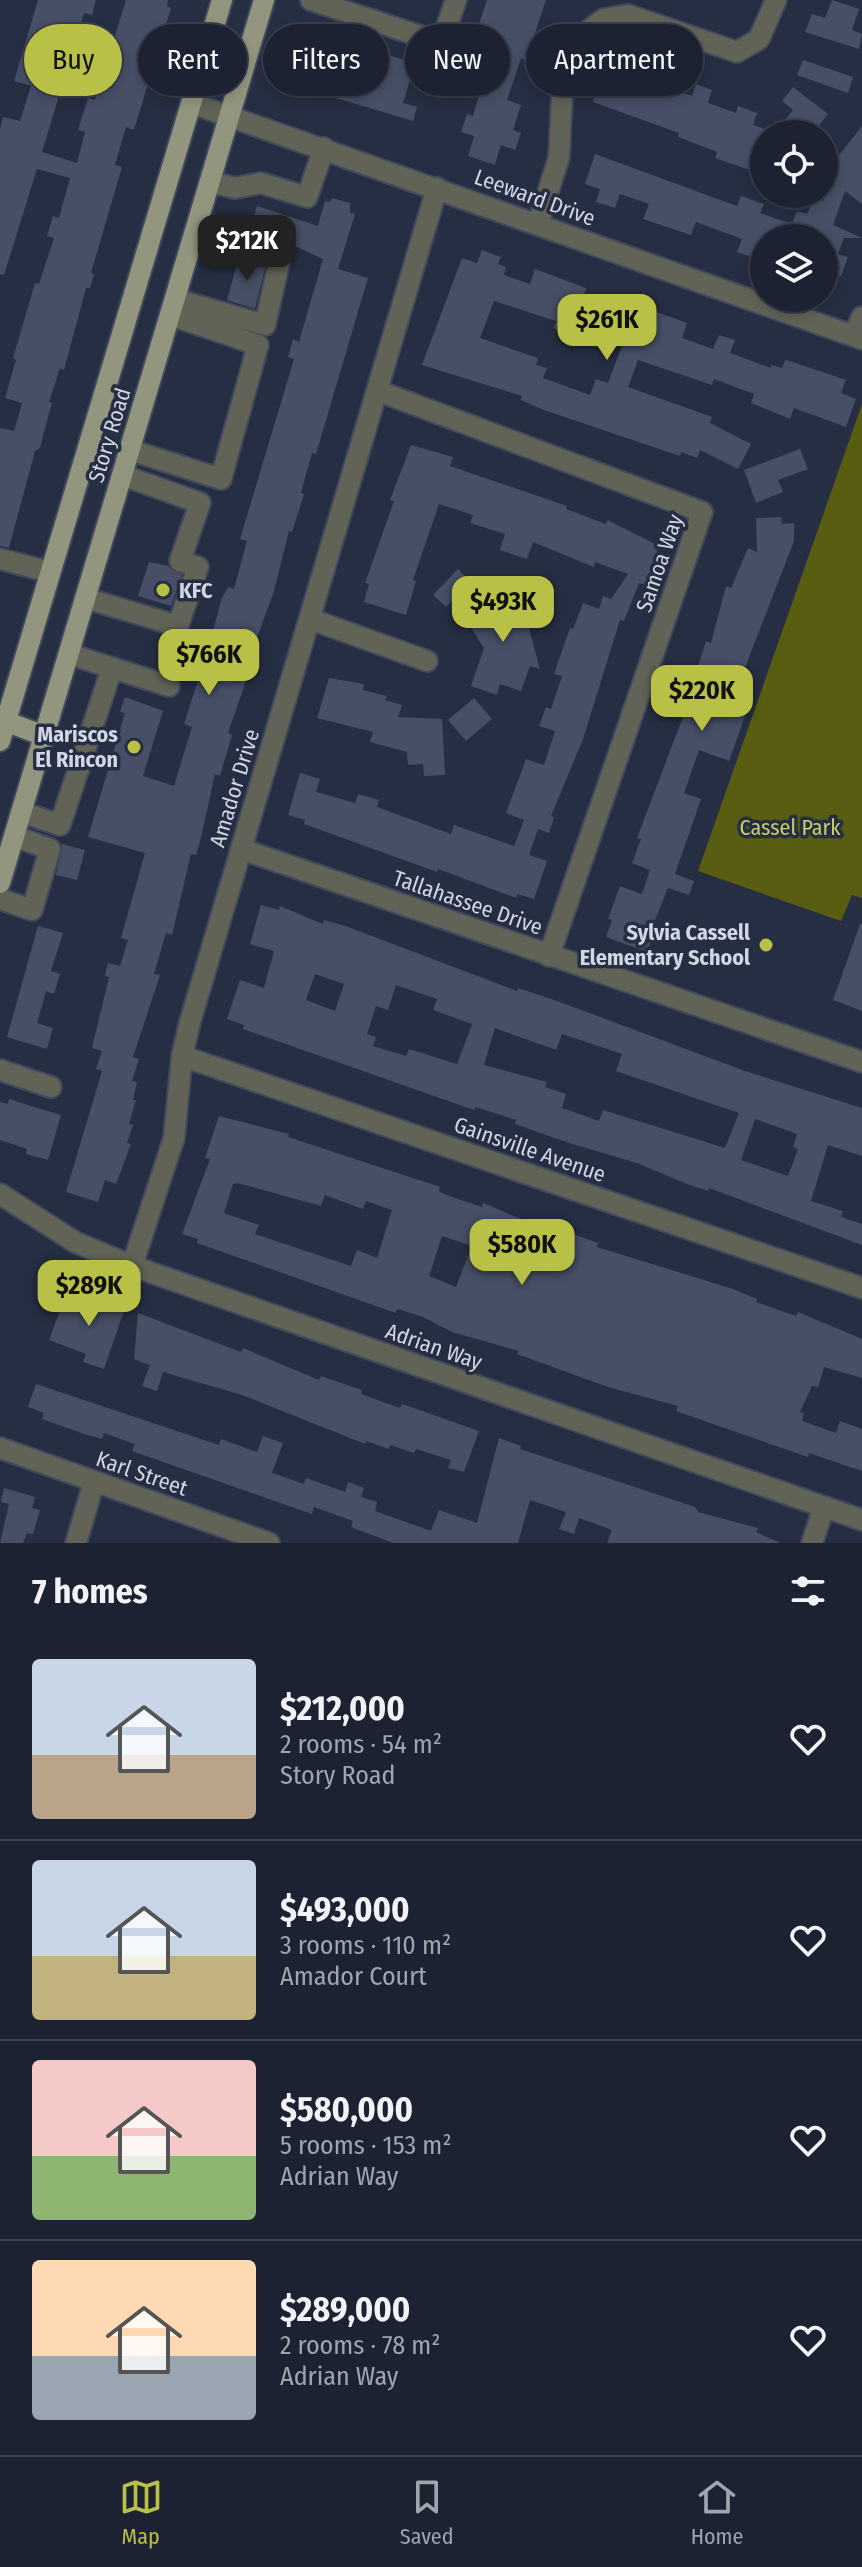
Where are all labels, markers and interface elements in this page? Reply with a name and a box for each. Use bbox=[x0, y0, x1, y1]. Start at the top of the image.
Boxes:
chip: Buy bbox=[24, 24, 122, 96]
chip: Rent bbox=[138, 24, 247, 96]
chip: Filters bbox=[263, 24, 389, 96]
chip: New bbox=[405, 24, 510, 96]
chip: Apartment bbox=[526, 24, 703, 96]
map controls bbox=[750, 120, 838, 312]
button: locate bbox=[750, 120, 838, 208]
street label: Leeward Drive bbox=[471, 163, 599, 232]
pin: $212K bbox=[191, 215, 303, 283]
button: layers bbox=[750, 224, 838, 312]
text: $212K bbox=[216, 225, 278, 256]
pin: $261K bbox=[551, 294, 663, 362]
text: $261K bbox=[575, 304, 639, 335]
street label: Story Road bbox=[82, 385, 137, 486]
street label: Samoa Way bbox=[630, 510, 689, 616]
pin: $493K bbox=[447, 576, 559, 644]
place label: KFC bbox=[179, 577, 213, 604]
marker: KFC bbox=[154, 581, 172, 599]
text: $493K bbox=[470, 586, 536, 617]
pin: $766K bbox=[153, 629, 265, 697]
text: $766K bbox=[176, 639, 242, 670]
pin: $220K bbox=[646, 665, 758, 733]
text: $220K bbox=[669, 675, 735, 706]
place label: Mariscos El Rincon bbox=[35, 721, 118, 773]
street label: Amador Drive bbox=[204, 726, 265, 850]
marker: Mariscos El Rincon bbox=[125, 738, 143, 756]
park label: Cassel Park bbox=[739, 814, 841, 841]
street label: Tallahassee Drive bbox=[390, 864, 546, 941]
place label: Sylvia Cassell Elementary School bbox=[580, 919, 751, 971]
marker: Sylvia Cassell Elementary School bbox=[757, 936, 775, 954]
street label: Gainsville Avenue bbox=[450, 1111, 609, 1188]
pin: $580K bbox=[466, 1219, 578, 1287]
text: $580K bbox=[488, 1229, 556, 1260]
pin: $289K bbox=[33, 1260, 145, 1328]
text: $289K bbox=[56, 1270, 122, 1301]
street label: Adrian Way bbox=[382, 1317, 486, 1376]
street label: Karl Street bbox=[93, 1445, 192, 1502]
icon: filters bbox=[786, 1569, 830, 1613]
text: 7 homes bbox=[32, 1571, 148, 1612]
text: $212,000 bbox=[280, 1688, 405, 1729]
icon: home bbox=[96, 1691, 192, 1787]
icon: heart bbox=[786, 1717, 830, 1761]
text: 2 rooms · 54 m² bbox=[280, 1729, 442, 1760]
text: Story Road bbox=[280, 1760, 395, 1791]
text: $493,000 bbox=[280, 1889, 410, 1930]
icon: home bbox=[96, 1892, 192, 1988]
icon: heart bbox=[786, 1918, 830, 1962]
text: 3 rooms · 110 m² bbox=[280, 1930, 451, 1961]
text: Amador Court bbox=[280, 1961, 427, 1992]
text: $580,000 bbox=[280, 2089, 413, 2130]
icon: home bbox=[96, 2092, 192, 2188]
icon: heart bbox=[786, 2118, 830, 2162]
text: 5 rooms · 153 m² bbox=[280, 2130, 452, 2161]
text: Adrian Way bbox=[280, 2161, 398, 2192]
text: $289,000 bbox=[280, 2289, 410, 2330]
icon: home bbox=[96, 2292, 192, 2388]
icon: heart bbox=[786, 2318, 830, 2362]
text: 2 rooms · 78 m² bbox=[280, 2330, 441, 2361]
text: Adrian Way bbox=[280, 2361, 398, 2392]
tab: Map bbox=[119, 2475, 163, 2550]
tab: Saved bbox=[400, 2475, 454, 2550]
tab: Home bbox=[691, 2475, 743, 2550]

